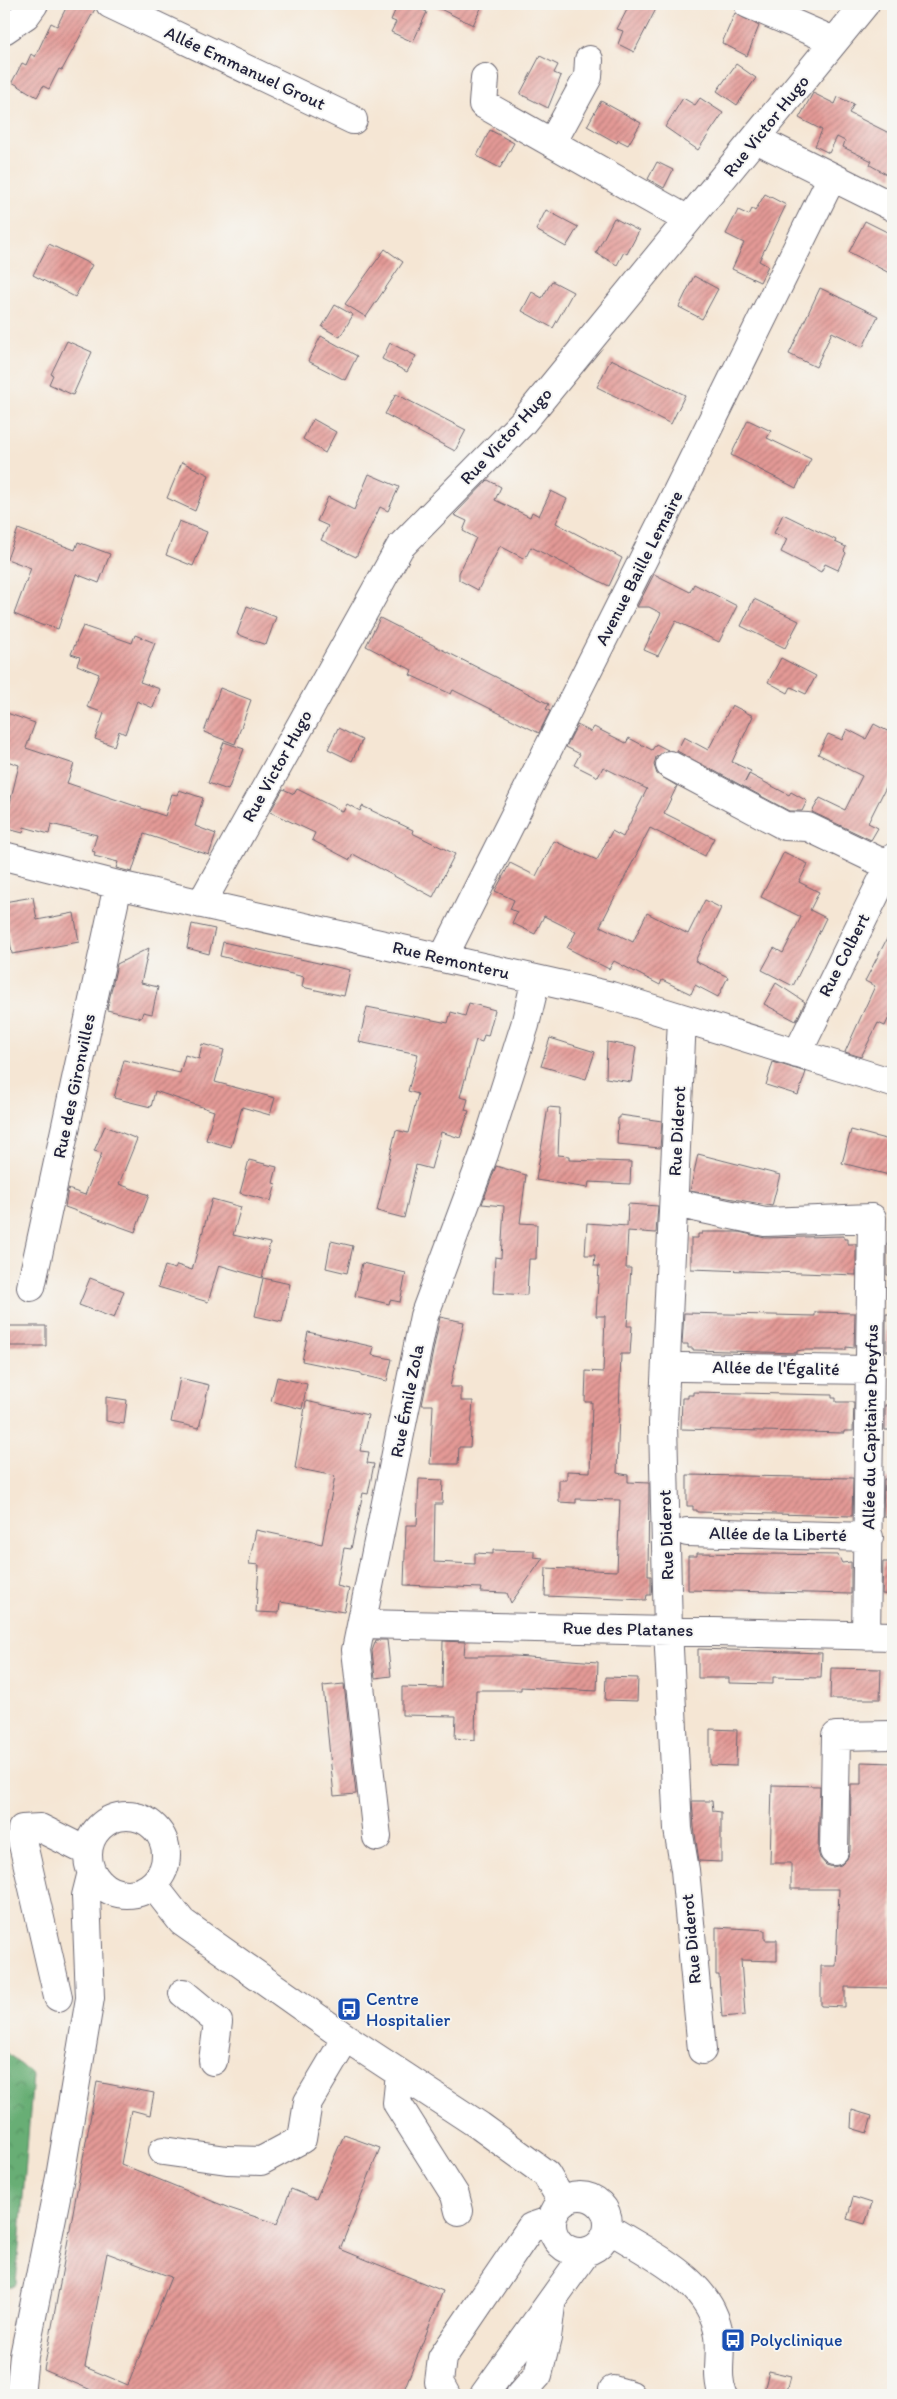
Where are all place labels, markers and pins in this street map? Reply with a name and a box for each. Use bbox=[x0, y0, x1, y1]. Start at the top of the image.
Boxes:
place label: Centre Hospitalier bbox=[366, 1988, 451, 2031]
bus stop icon: Centre Hospitalier bbox=[336, 1996, 362, 2022]
bus stop icon: Polyclinique bbox=[720, 2327, 746, 2353]
place label: Polyclinique bbox=[750, 2329, 843, 2351]

